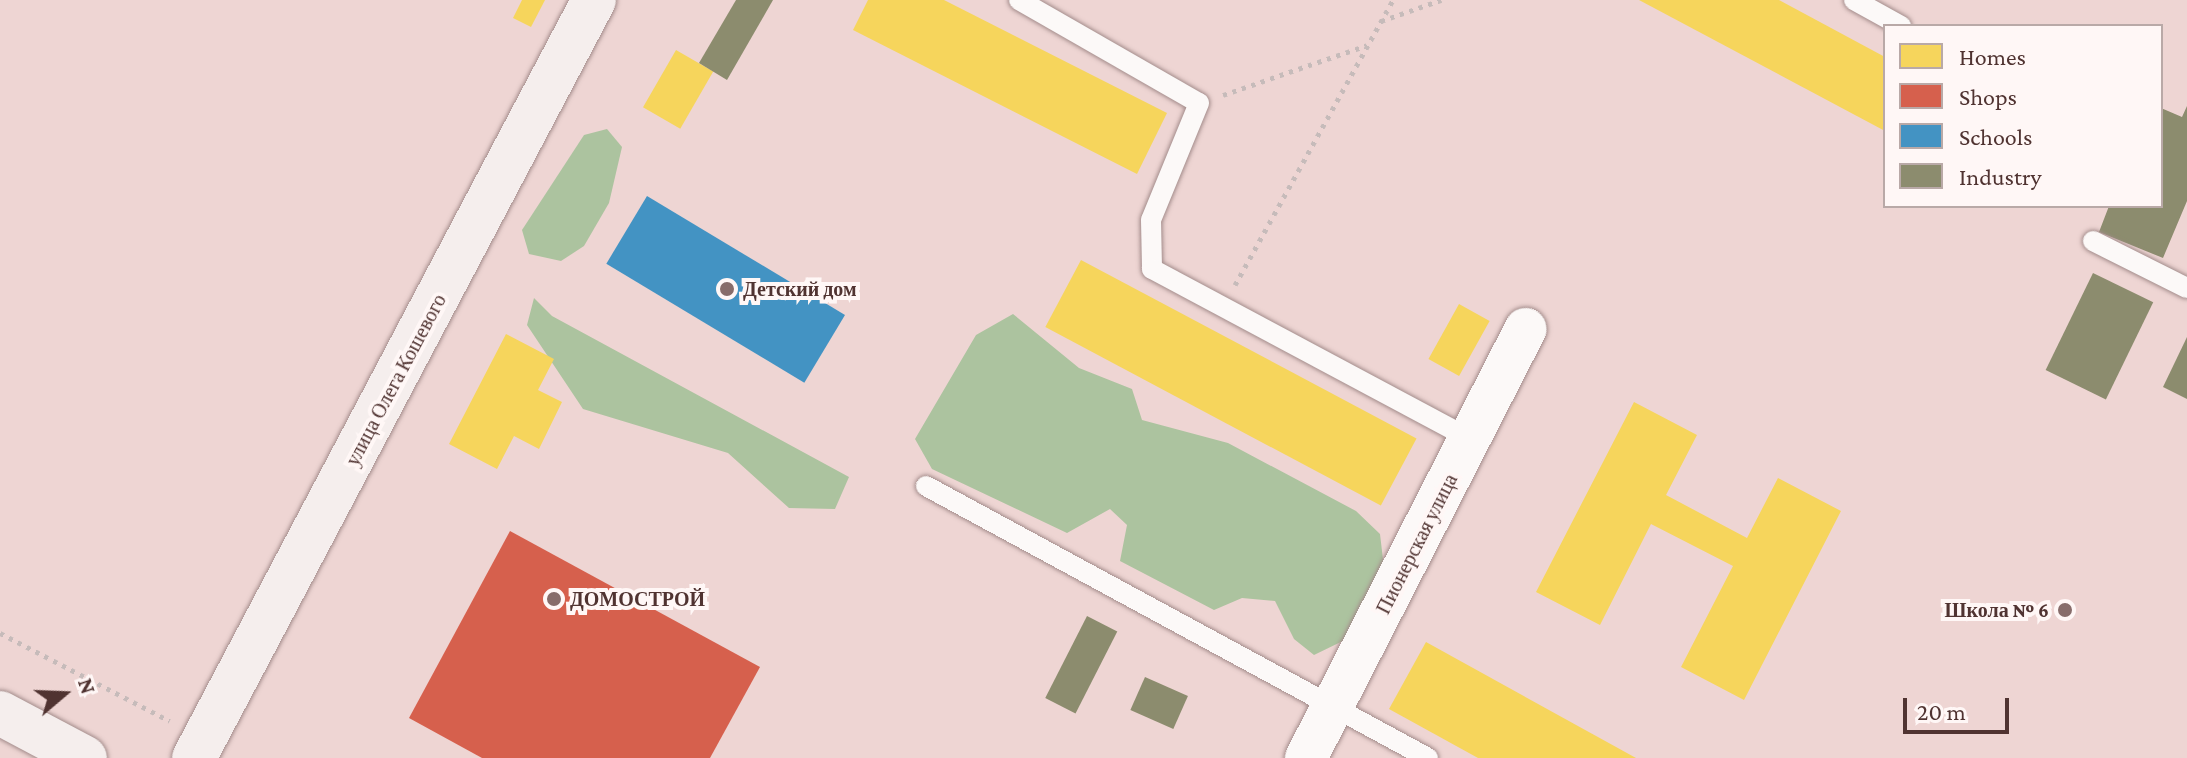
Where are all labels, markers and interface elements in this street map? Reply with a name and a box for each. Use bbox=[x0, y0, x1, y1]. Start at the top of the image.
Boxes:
legend bbox=[1883, 24, 2163, 208]
text: Homes bbox=[1959, 43, 2026, 70]
text: Shops bbox=[1959, 83, 2017, 110]
text: Schools bbox=[1959, 123, 2033, 150]
text: Industry bbox=[1959, 163, 2042, 190]
place label: Детский дом bbox=[743, 277, 857, 301]
marker: Детский дом bbox=[718, 280, 736, 298]
street label: улица Олега Кошевого bbox=[341, 290, 451, 470]
street label: Пионерская улица bbox=[1371, 470, 1463, 618]
place label: ДОМОСТРОЙ bbox=[570, 587, 705, 611]
marker: ДОМОСТРОЙ bbox=[545, 590, 563, 608]
place label: Школа № 6 bbox=[1945, 598, 2049, 622]
marker: Школа № 6 bbox=[2056, 601, 2074, 619]
north arrow bbox=[24, 654, 104, 734]
text: N bbox=[73, 675, 101, 697]
scale bar bbox=[1907, 682, 2013, 732]
text: 20 m bbox=[1917, 698, 1966, 725]

